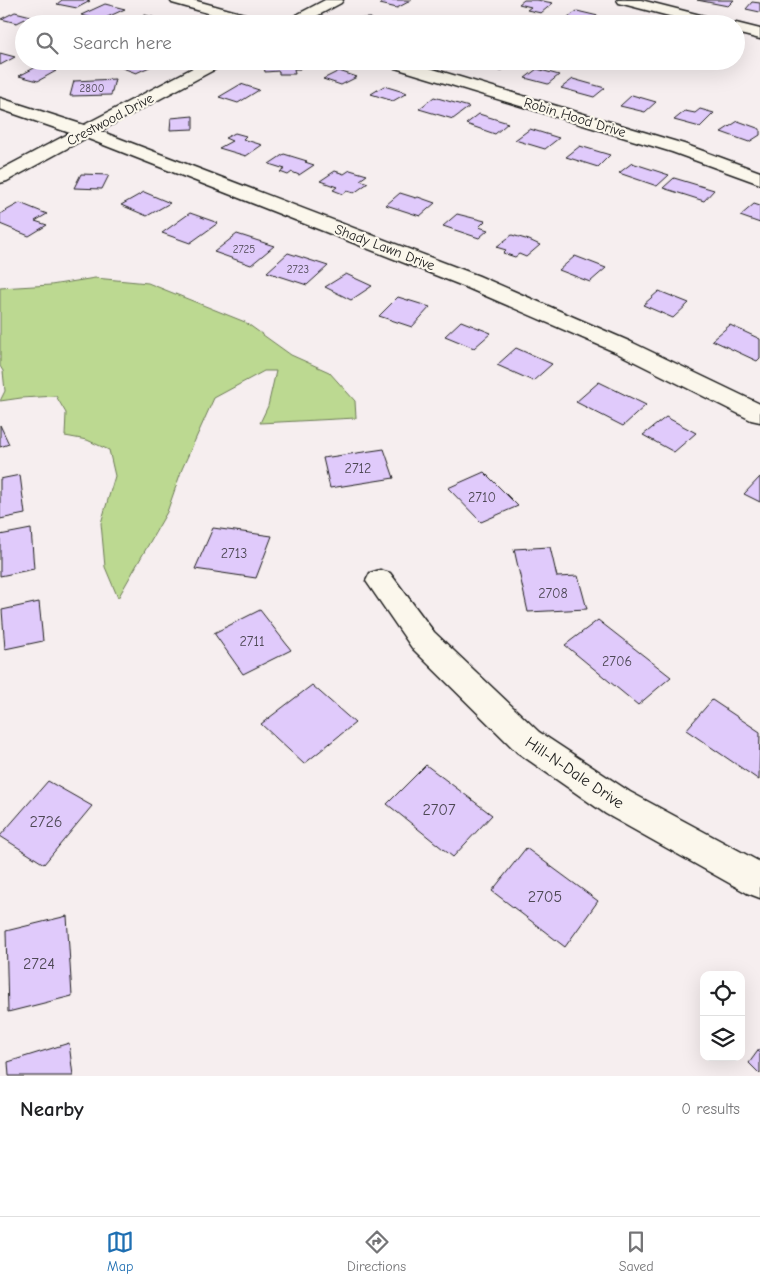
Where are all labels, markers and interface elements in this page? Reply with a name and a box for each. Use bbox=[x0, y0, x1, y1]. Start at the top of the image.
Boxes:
search box bbox=[15, 15, 745, 70]
icon: search bbox=[33, 29, 61, 57]
text: Search here bbox=[73, 32, 172, 54]
house number: 2800 bbox=[80, 82, 104, 95]
street label: Crestwood Drive bbox=[64, 89, 157, 149]
street label: Robin Hood Drive bbox=[522, 94, 628, 141]
street label: Shady Lawn Drive bbox=[332, 221, 437, 274]
house number: 2725 bbox=[233, 243, 255, 256]
house number: 2723 bbox=[287, 263, 309, 276]
house number: 2712 bbox=[345, 460, 371, 477]
house number: 2710 bbox=[468, 489, 496, 506]
house number: 2713 bbox=[221, 545, 247, 562]
house number: 2708 bbox=[538, 585, 568, 602]
house number: 2711 bbox=[239, 633, 265, 650]
house number: 2706 bbox=[602, 653, 632, 670]
street label: Hill-N-Dale Drive bbox=[522, 733, 627, 813]
house number: 2707 bbox=[422, 801, 456, 819]
house number: 2726 bbox=[30, 813, 62, 831]
house number: 2705 bbox=[528, 888, 562, 906]
house number: 2724 bbox=[23, 955, 55, 973]
map controls bbox=[700, 971, 745, 1061]
button: locate bbox=[700, 971, 745, 1016]
button: layers bbox=[700, 1016, 745, 1061]
text: Nearby bbox=[20, 1097, 84, 1121]
text: 0 results bbox=[681, 1100, 740, 1118]
tab: Map bbox=[106, 1228, 134, 1275]
tab: Directions bbox=[347, 1228, 406, 1275]
tab: Saved bbox=[619, 1228, 654, 1275]

